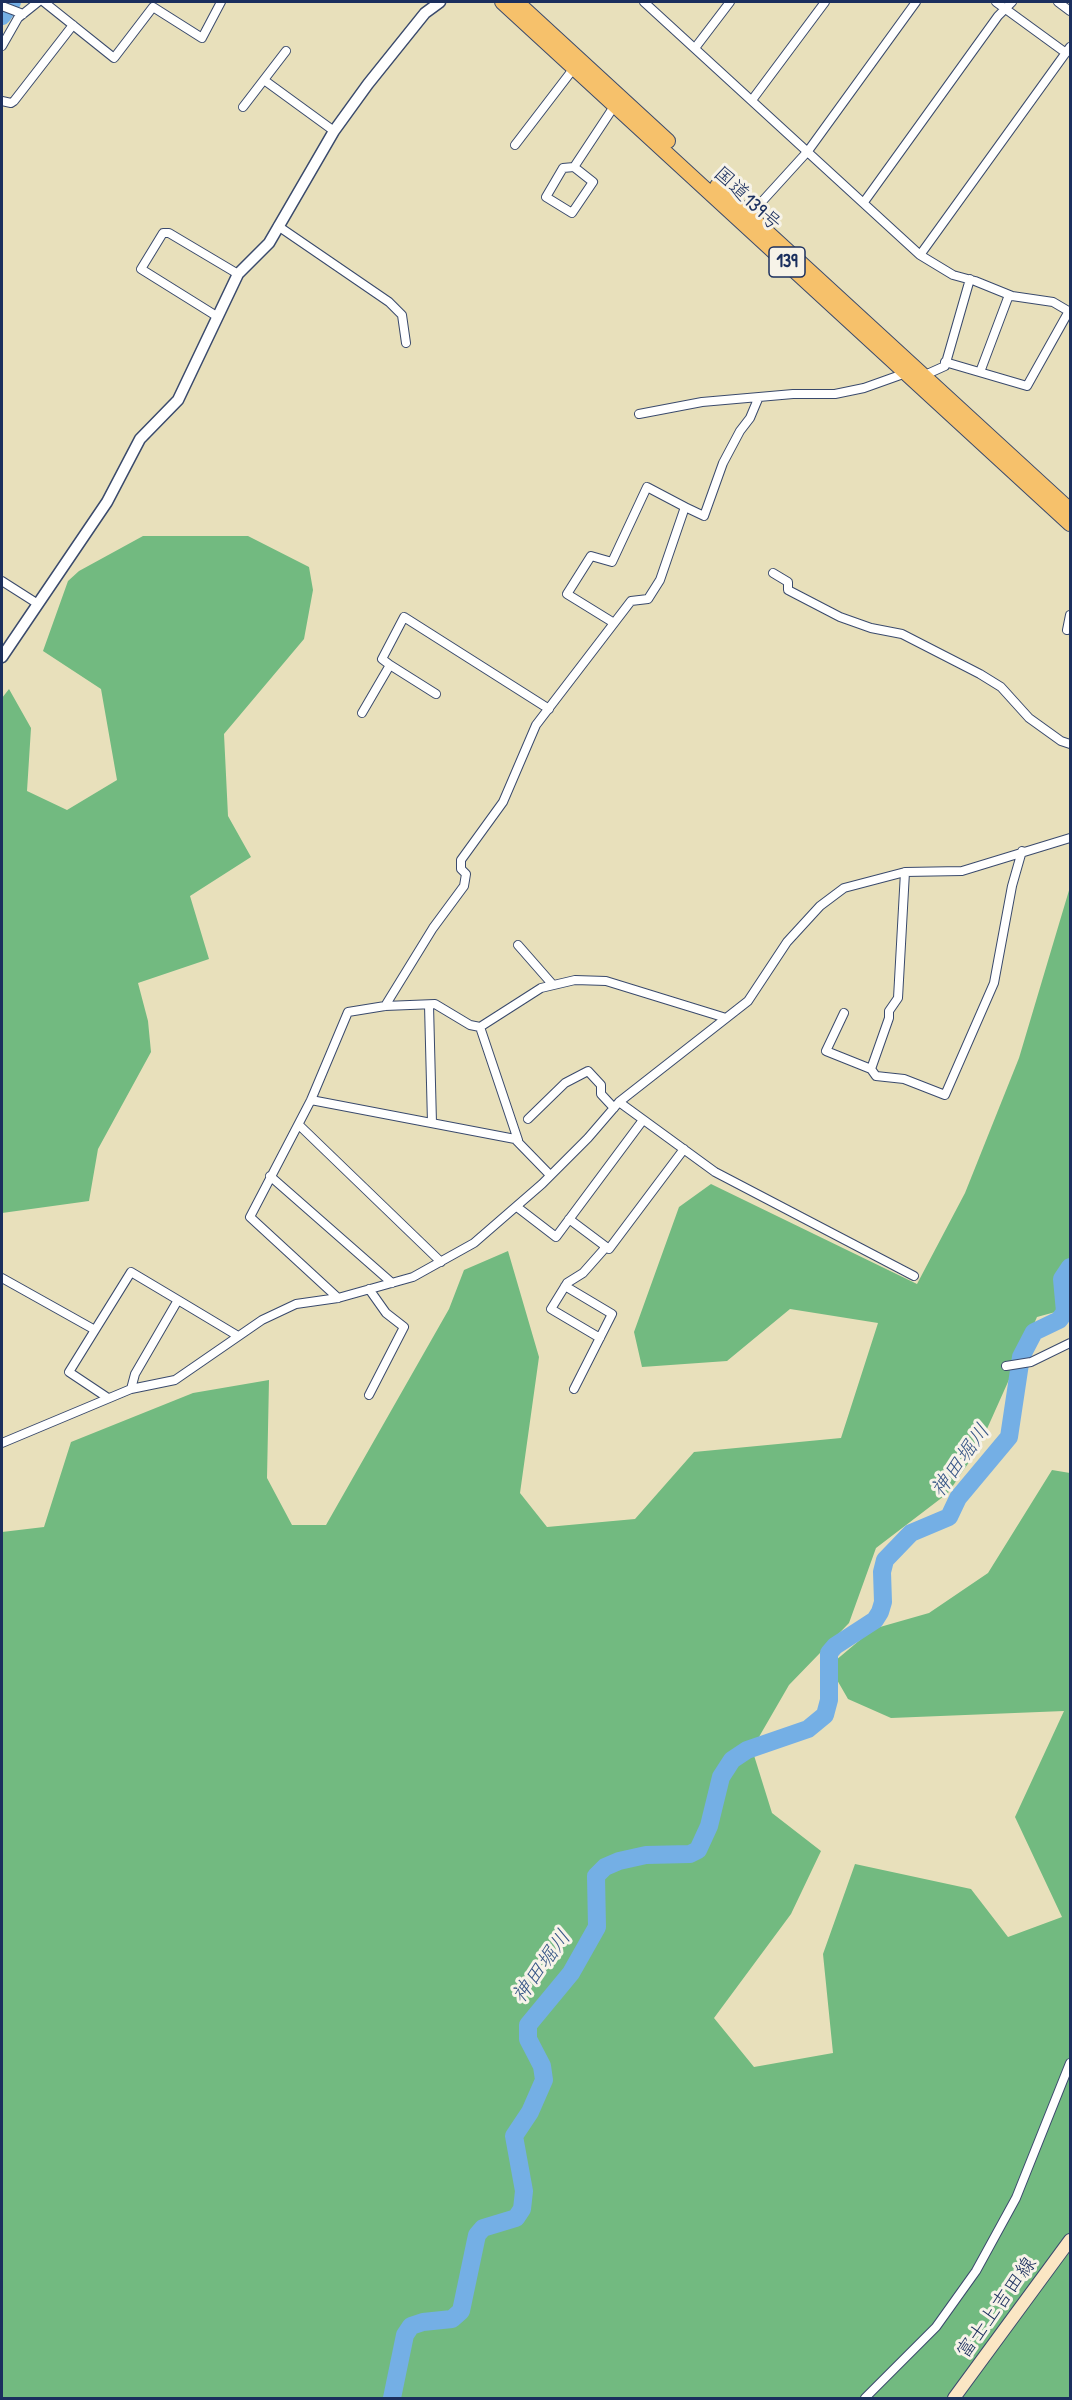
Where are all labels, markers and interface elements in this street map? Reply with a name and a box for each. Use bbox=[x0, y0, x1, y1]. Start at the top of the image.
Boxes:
street label: 国道139号 bbox=[708, 162, 786, 236]
road number: 139 bbox=[769, 247, 805, 277]
water label: 神田堀川 bbox=[926, 1420, 996, 1502]
water label: 神田堀川 bbox=[507, 1926, 577, 2008]
street label: 富士上吉田線 bbox=[952, 2252, 1042, 2364]

